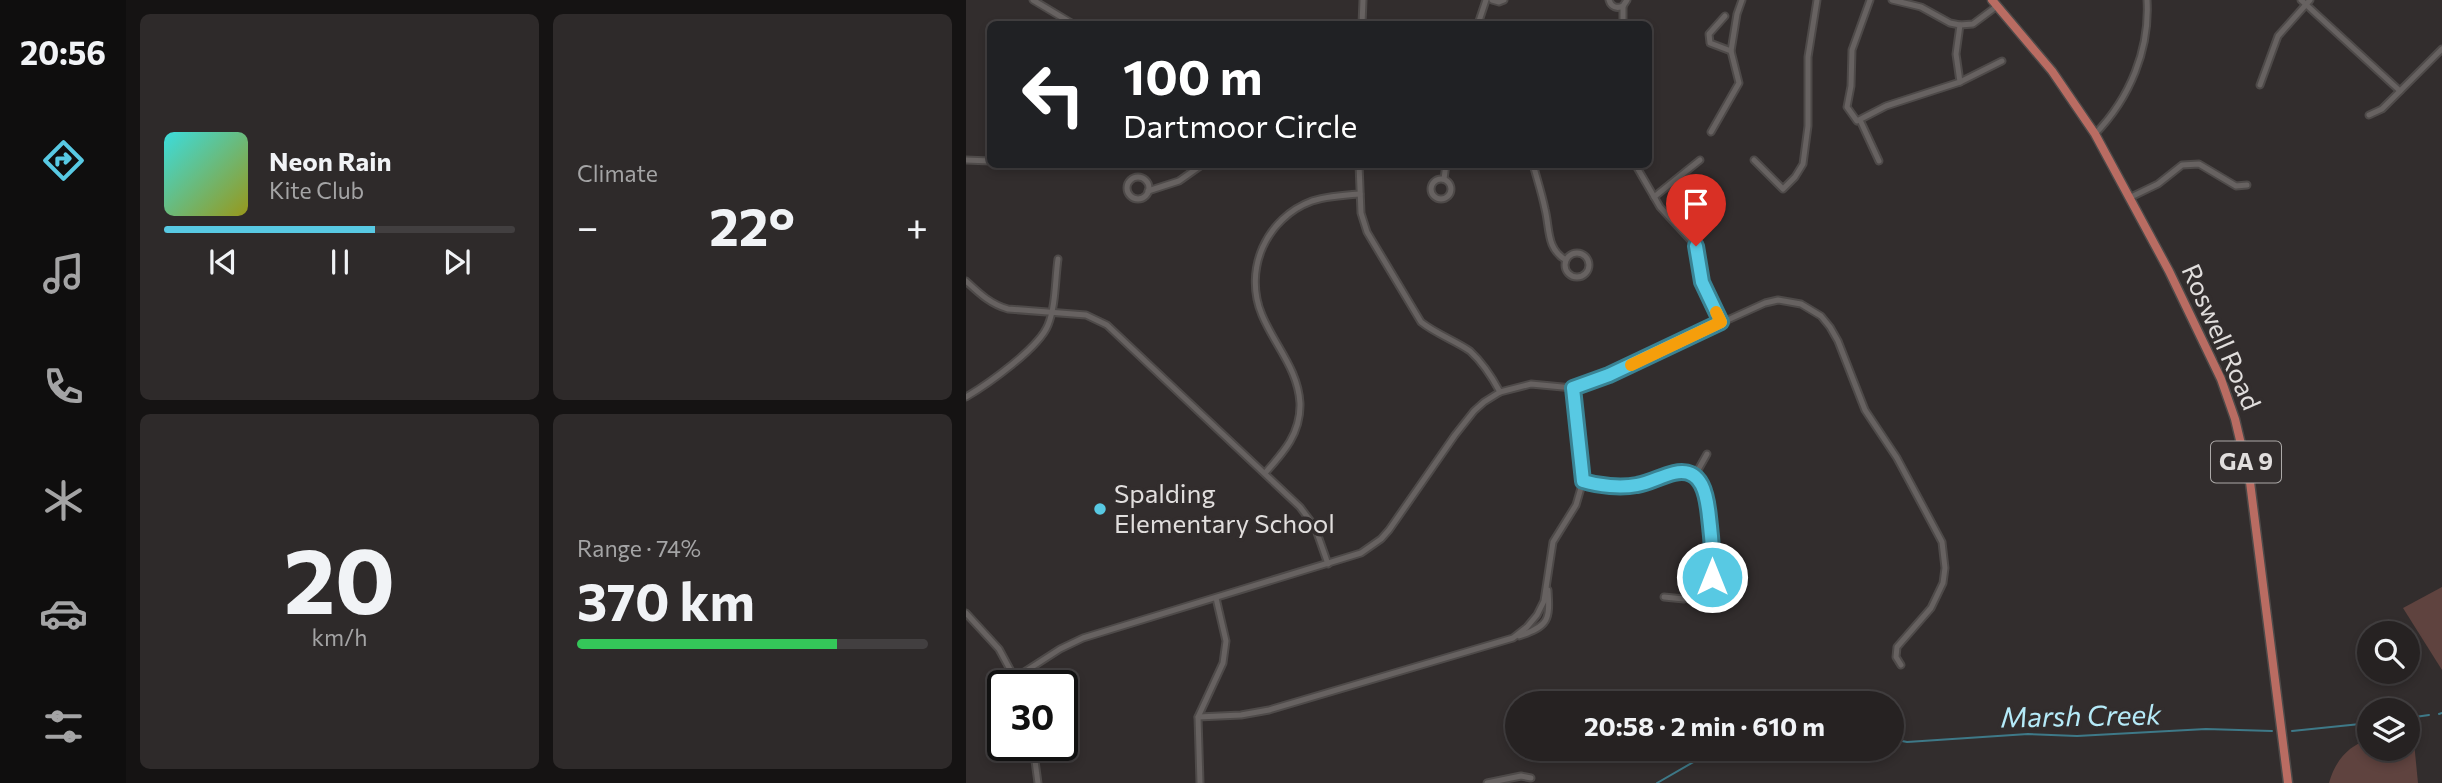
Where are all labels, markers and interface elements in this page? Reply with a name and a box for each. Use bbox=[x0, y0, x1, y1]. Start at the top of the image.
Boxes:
text: 20:56 bbox=[20, 32, 106, 72]
text: 100 m bbox=[1123, 45, 1262, 105]
icon: left bbox=[1008, 49, 1099, 140]
text: Dartmoor Circle bbox=[1123, 105, 1358, 145]
icon: directions bbox=[39, 136, 88, 185]
text: Neon Rain bbox=[269, 145, 392, 176]
text: Climate bbox=[577, 159, 658, 187]
pin bbox=[1666, 174, 1726, 246]
text: Kite Club bbox=[269, 176, 364, 204]
icon: arrive bbox=[1677, 185, 1715, 223]
text: 22° bbox=[709, 193, 795, 257]
text: − bbox=[577, 202, 599, 249]
text: + bbox=[906, 202, 928, 249]
icon: previous bbox=[204, 243, 242, 281]
icon: pause bbox=[321, 243, 359, 281]
icon: next bbox=[438, 243, 476, 281]
icon: music bbox=[39, 249, 88, 298]
street label: Roswell Road bbox=[2176, 259, 2268, 414]
icon: phone bbox=[39, 362, 88, 411]
road number: GA 9 bbox=[2211, 442, 2281, 482]
icon: climate bbox=[39, 476, 88, 525]
place label: Spalding Elementary School bbox=[1114, 477, 1335, 538]
marker: Spalding Elementary School bbox=[1092, 501, 1108, 517]
text: 20 bbox=[284, 521, 395, 633]
text: Range · 74% bbox=[577, 534, 701, 562]
position arrow bbox=[1675, 540, 1749, 614]
text: 370 km bbox=[577, 568, 755, 632]
icon: car bbox=[39, 589, 88, 638]
map controls bbox=[2357, 621, 2420, 761]
button: search bbox=[2357, 621, 2420, 684]
text: km/h bbox=[312, 623, 367, 651]
speed limit sign: 30 bbox=[987, 670, 1078, 761]
water label: Marsh Creek bbox=[2000, 697, 2162, 733]
button: layers bbox=[2357, 698, 2420, 761]
icon: filters bbox=[39, 702, 88, 751]
text: 20:58 · 2 min · 610 m bbox=[1584, 710, 1825, 741]

